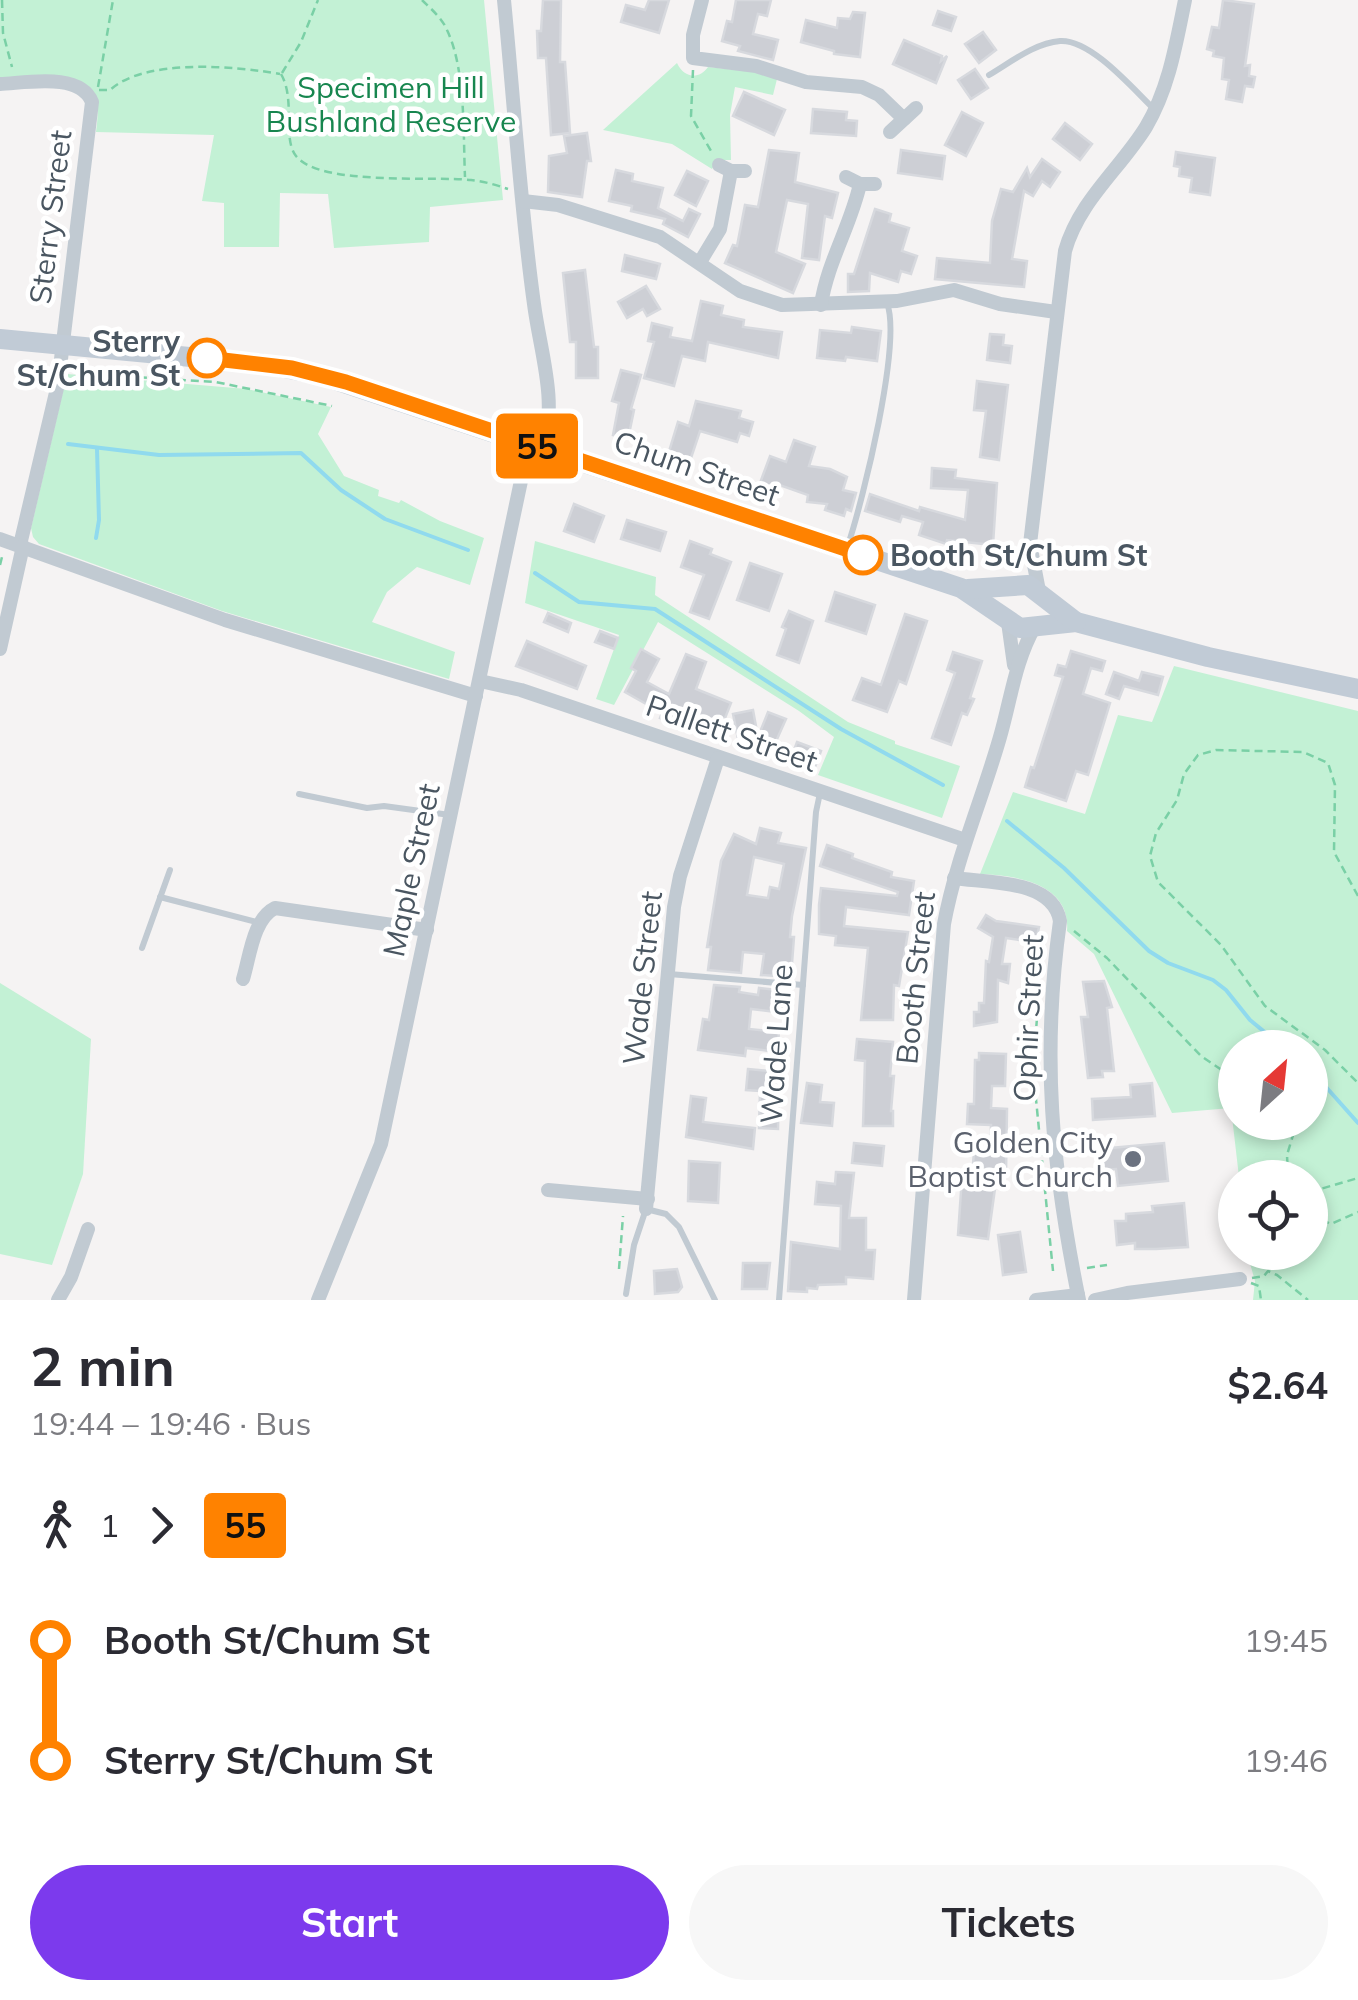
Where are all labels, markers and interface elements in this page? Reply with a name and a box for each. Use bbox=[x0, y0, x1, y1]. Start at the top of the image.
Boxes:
park label: Specimen Hill Bushland Reserve bbox=[266, 68, 516, 140]
street label: Sterry Street bbox=[20, 128, 80, 306]
place label: Sterry St/Chum St bbox=[16, 322, 181, 394]
marker: Sterry St/Chum St bbox=[188, 339, 226, 377]
line badge: 55 bbox=[492, 414, 582, 478]
street label: Chum Street bbox=[609, 422, 785, 514]
text: 55 bbox=[516, 424, 558, 468]
marker: Booth St/Chum St bbox=[844, 536, 882, 574]
place label: Booth St/Chum St bbox=[890, 536, 1147, 574]
street label: Pallett Street bbox=[641, 686, 823, 780]
street label: Maple Street bbox=[374, 780, 448, 960]
street label: Wade Street bbox=[614, 889, 670, 1067]
street label: Booth Street bbox=[887, 890, 943, 1066]
street label: Ophir Street bbox=[1005, 933, 1051, 1103]
street label: Wade Lane bbox=[751, 963, 801, 1125]
north arrow bbox=[1218, 1030, 1328, 1140]
map controls bbox=[1218, 1030, 1328, 1270]
place label: Golden City Baptist Church bbox=[908, 1123, 1113, 1195]
marker: Golden City Baptist Church bbox=[1122, 1148, 1144, 1170]
button: locate bbox=[1218, 1160, 1328, 1270]
text: 2 min bbox=[30, 1331, 175, 1400]
text: $2.64 bbox=[1227, 1361, 1328, 1409]
text: 19:44 – 19:46 · Bus bbox=[30, 1403, 311, 1443]
icon: walk bbox=[30, 1498, 85, 1553]
icon: forward bbox=[134, 1498, 189, 1553]
text: 55 bbox=[224, 1503, 266, 1547]
text: 1 bbox=[100, 1505, 119, 1545]
text: Booth St/Chum St bbox=[104, 1616, 430, 1664]
text: 19:45 bbox=[1244, 1620, 1328, 1660]
text: Sterry St/Chum St bbox=[104, 1736, 433, 1784]
text: 19:46 bbox=[1244, 1740, 1328, 1780]
button: Start bbox=[30, 1865, 669, 1980]
button: Tickets bbox=[689, 1865, 1328, 1980]

